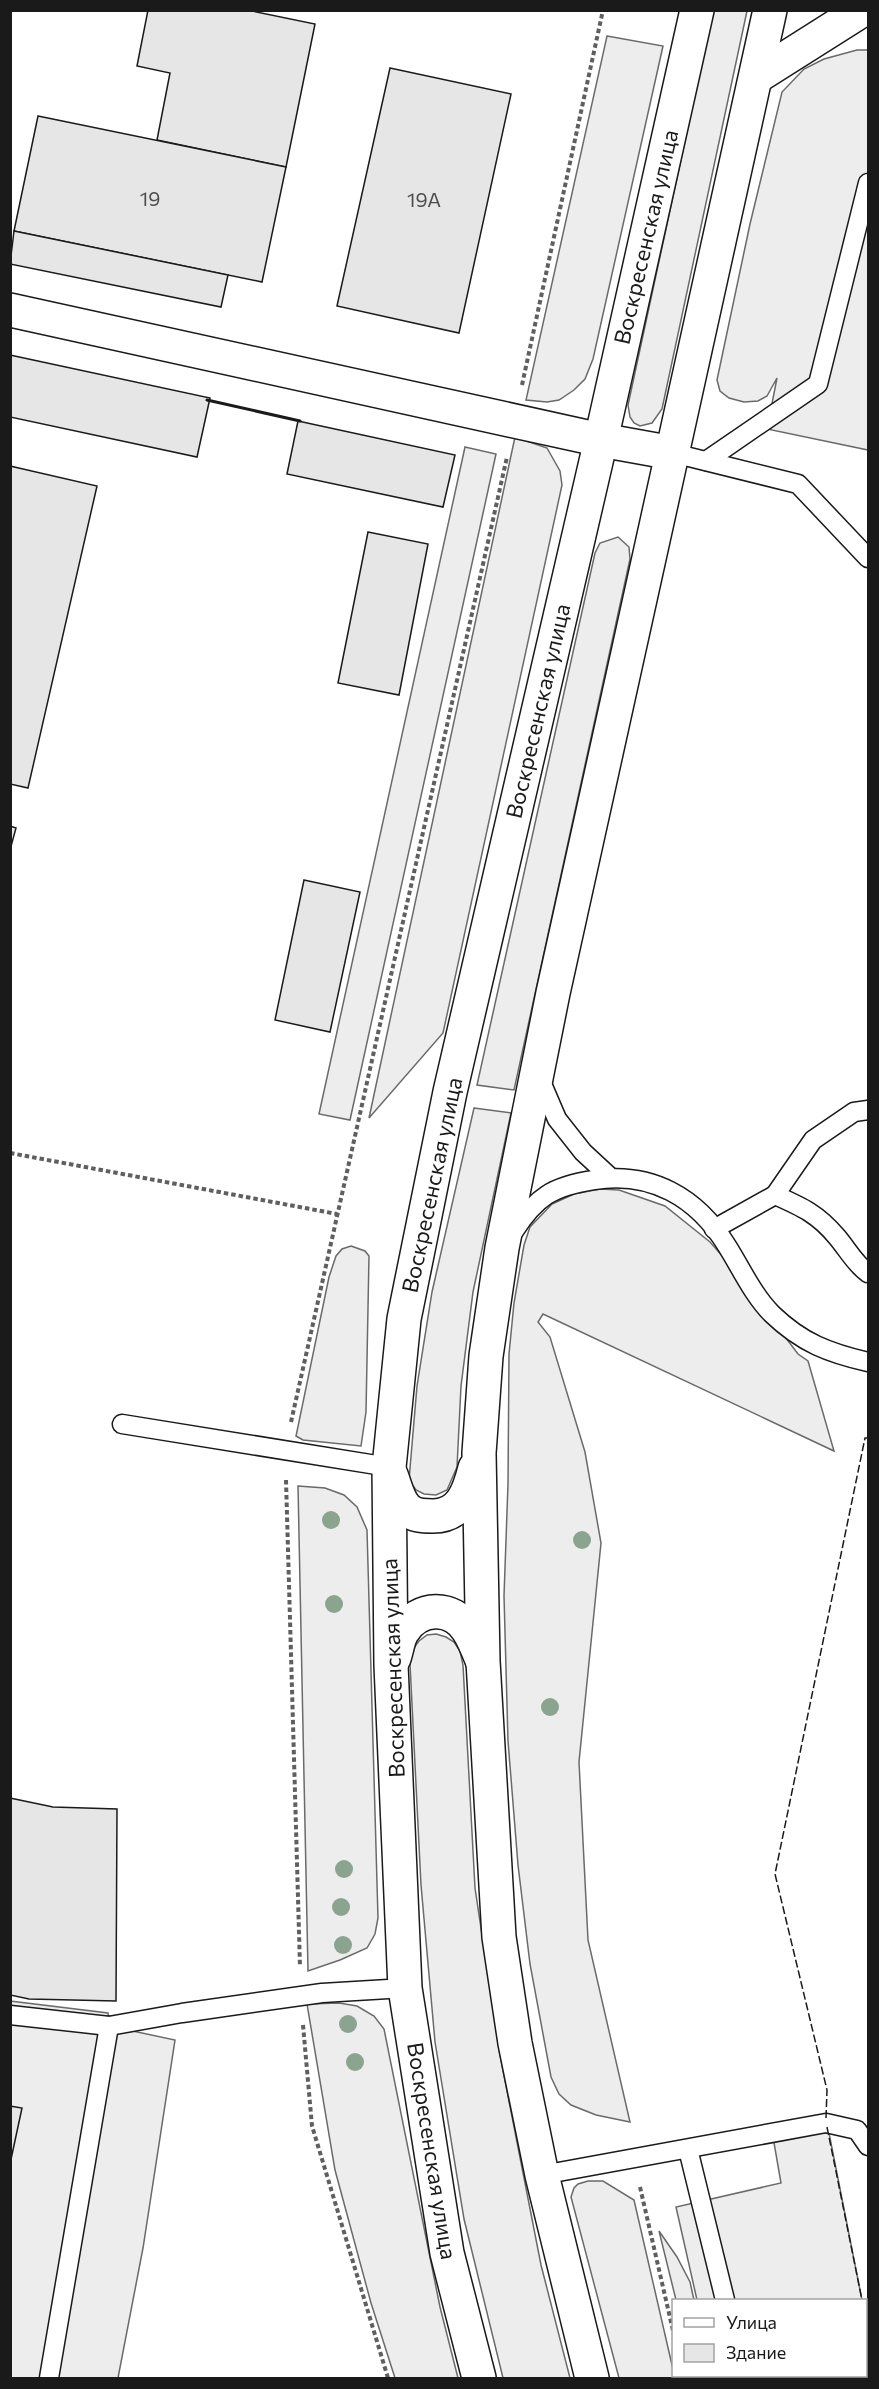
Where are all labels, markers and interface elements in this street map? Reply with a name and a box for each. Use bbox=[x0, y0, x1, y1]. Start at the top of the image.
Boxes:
street label: Воскресенская улица bbox=[608, 127, 683, 347]
house number: 19 bbox=[140, 186, 160, 210]
house number: 19А bbox=[407, 187, 441, 211]
street label: Воскресенская улица bbox=[500, 601, 575, 821]
street label: Воскресенская улица bbox=[395, 1075, 468, 1295]
street label: Воскресенская улица bbox=[375, 1558, 410, 1778]
street label: Воскресенская улица bbox=[402, 2040, 463, 2261]
legend bbox=[672, 2299, 867, 2377]
text: Улица bbox=[726, 2311, 777, 2333]
text: Здание bbox=[726, 2341, 786, 2363]

